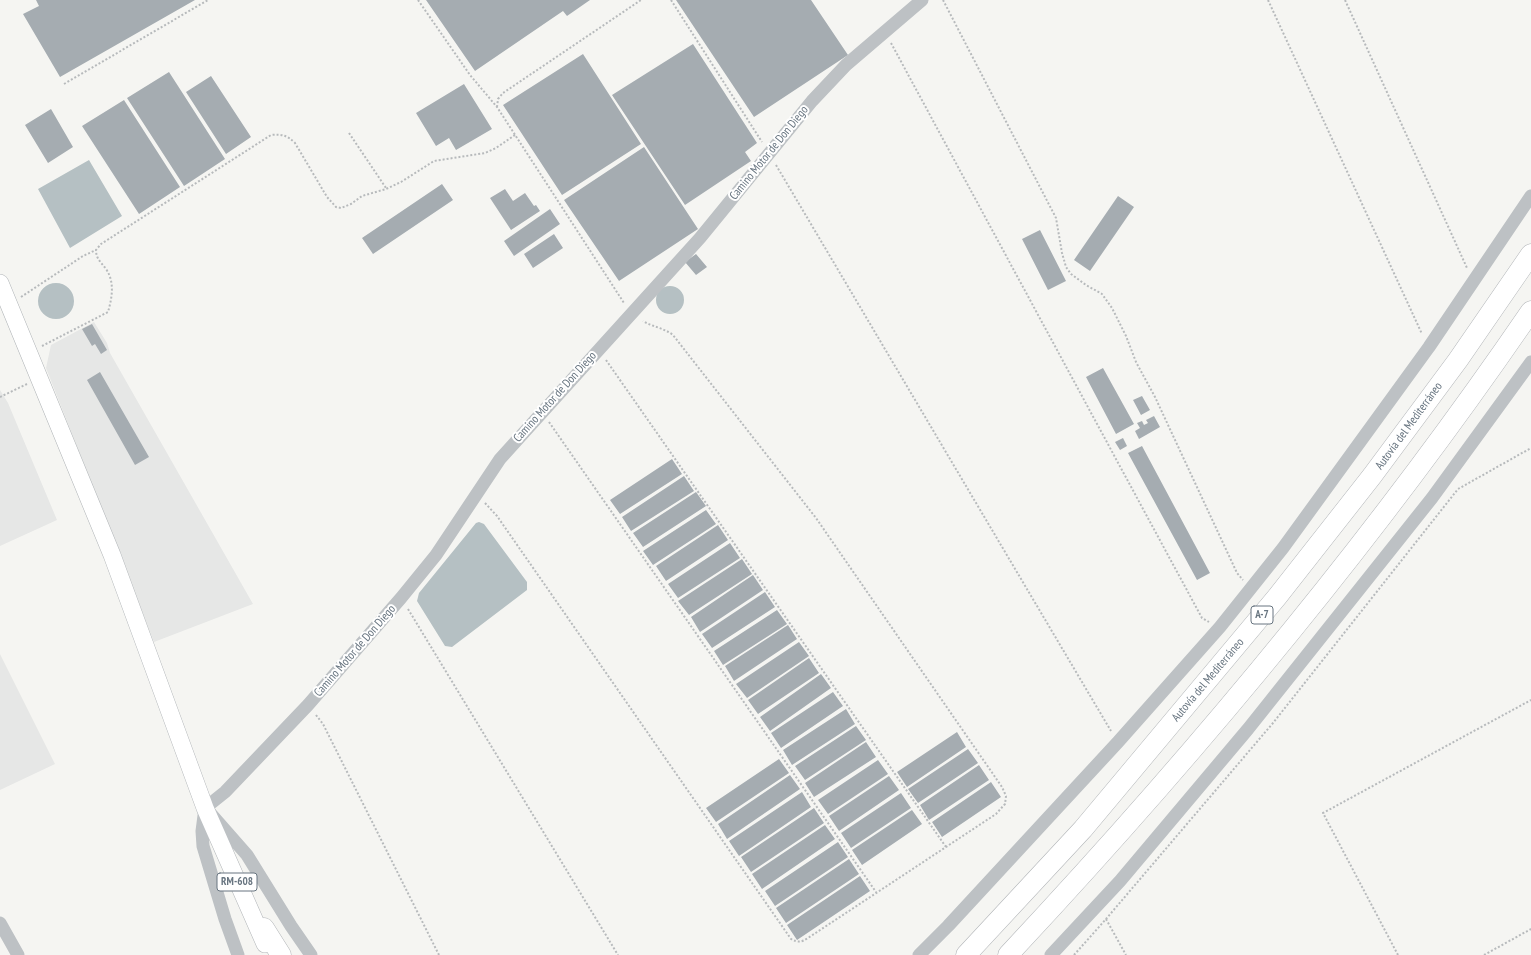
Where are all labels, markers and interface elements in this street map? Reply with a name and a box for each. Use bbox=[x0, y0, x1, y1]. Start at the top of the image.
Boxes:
street label: Camino Motor de Don Diego bbox=[727, 103, 811, 203]
street label: Camino Motor de Don Diego bbox=[511, 349, 599, 445]
street label: Autovía del Mediterráneo bbox=[1372, 379, 1446, 473]
street label: Camino Motor de Don Diego bbox=[311, 602, 399, 700]
road number: A-7 bbox=[1251, 606, 1273, 624]
street label: Autovía del Mediterráneo bbox=[1169, 635, 1247, 725]
road number: RM-608 bbox=[217, 873, 257, 891]

